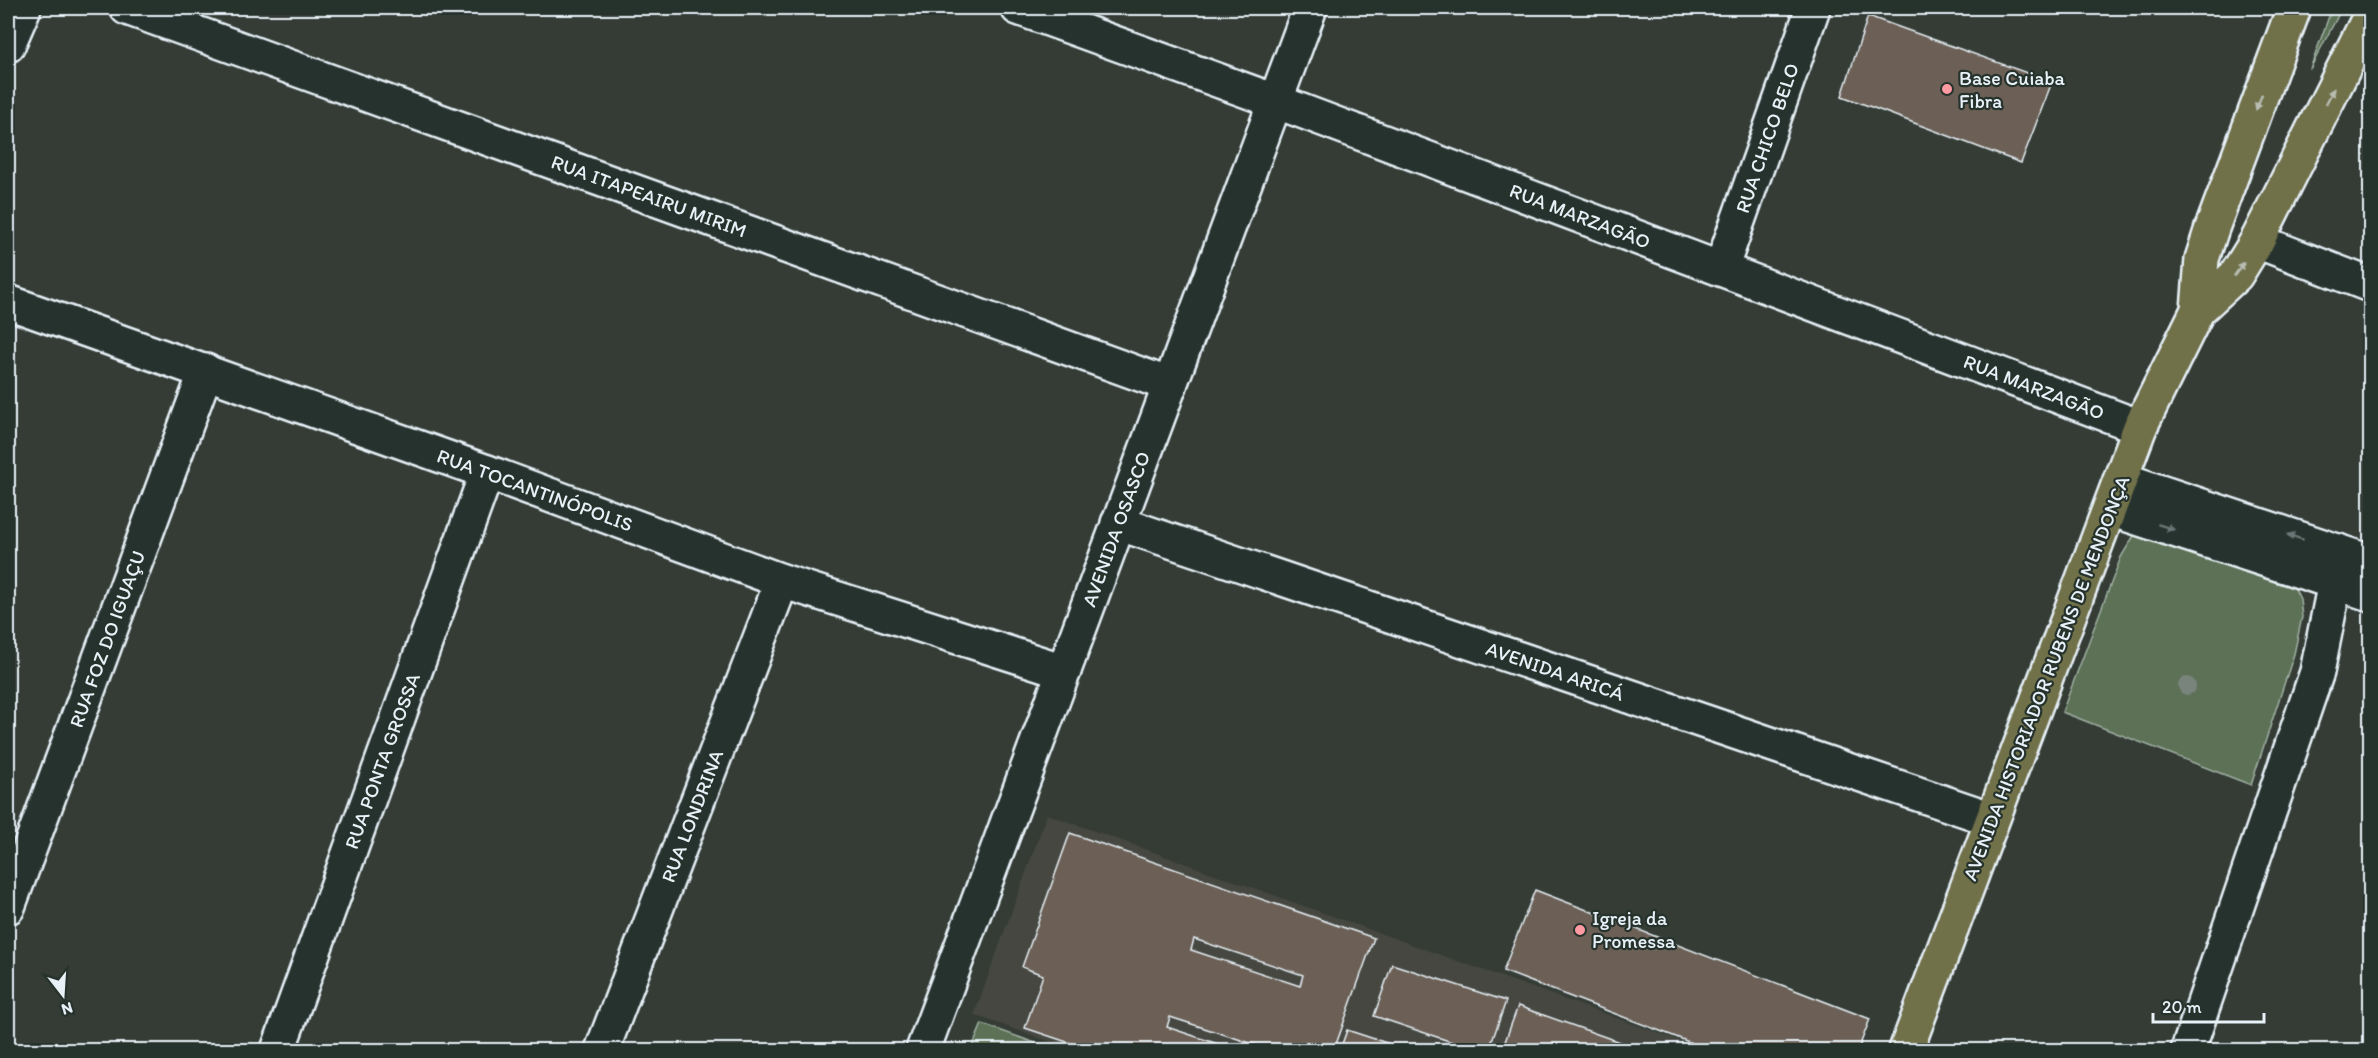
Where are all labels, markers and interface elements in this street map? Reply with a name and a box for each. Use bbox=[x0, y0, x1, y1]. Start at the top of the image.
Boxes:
street label: RUA CHICO BELO bbox=[1730, 60, 1804, 216]
place label: Base Cuiaba Fibra bbox=[1959, 66, 2066, 113]
marker: Base Cuiaba Fibra bbox=[1940, 82, 1954, 96]
one-way arrow bbox=[2325, 88, 2334, 105]
one-way arrow bbox=[2254, 93, 2264, 111]
street label: RUA ITAPEAIRU MIRIM bbox=[548, 149, 750, 243]
street label: RUA MARZAGÃO bbox=[1506, 178, 1654, 254]
one-way arrow bbox=[2233, 261, 2245, 277]
street label: RUA MARZAGÃO bbox=[1960, 349, 2108, 425]
street label: RUA TOCANTINÓPOLIS bbox=[434, 443, 636, 537]
street label: AVENIDA OSASCO bbox=[1077, 448, 1155, 610]
street label: AVENIDA HISTORIADOR RUBENS DE MENDONÇA bbox=[1957, 472, 2135, 884]
one-way arrow bbox=[2157, 523, 2175, 532]
one-way arrow bbox=[2286, 532, 2304, 541]
street label: RUA FOZ DO IGUAÇU bbox=[64, 547, 150, 731]
street label: AVENIDA ARICÁ bbox=[1483, 636, 1627, 706]
street label: RUA PONTA GROSSA bbox=[339, 670, 425, 852]
street label: RUA LONDRINA bbox=[656, 746, 728, 886]
place label: Igreja da Promessa bbox=[1592, 906, 1676, 953]
marker: Igreja da Promessa bbox=[1573, 923, 1587, 937]
north arrow bbox=[33, 965, 93, 1025]
scale bar bbox=[2153, 986, 2264, 1024]
text: 20 m bbox=[2162, 996, 2202, 1018]
text: N bbox=[59, 998, 75, 1020]

